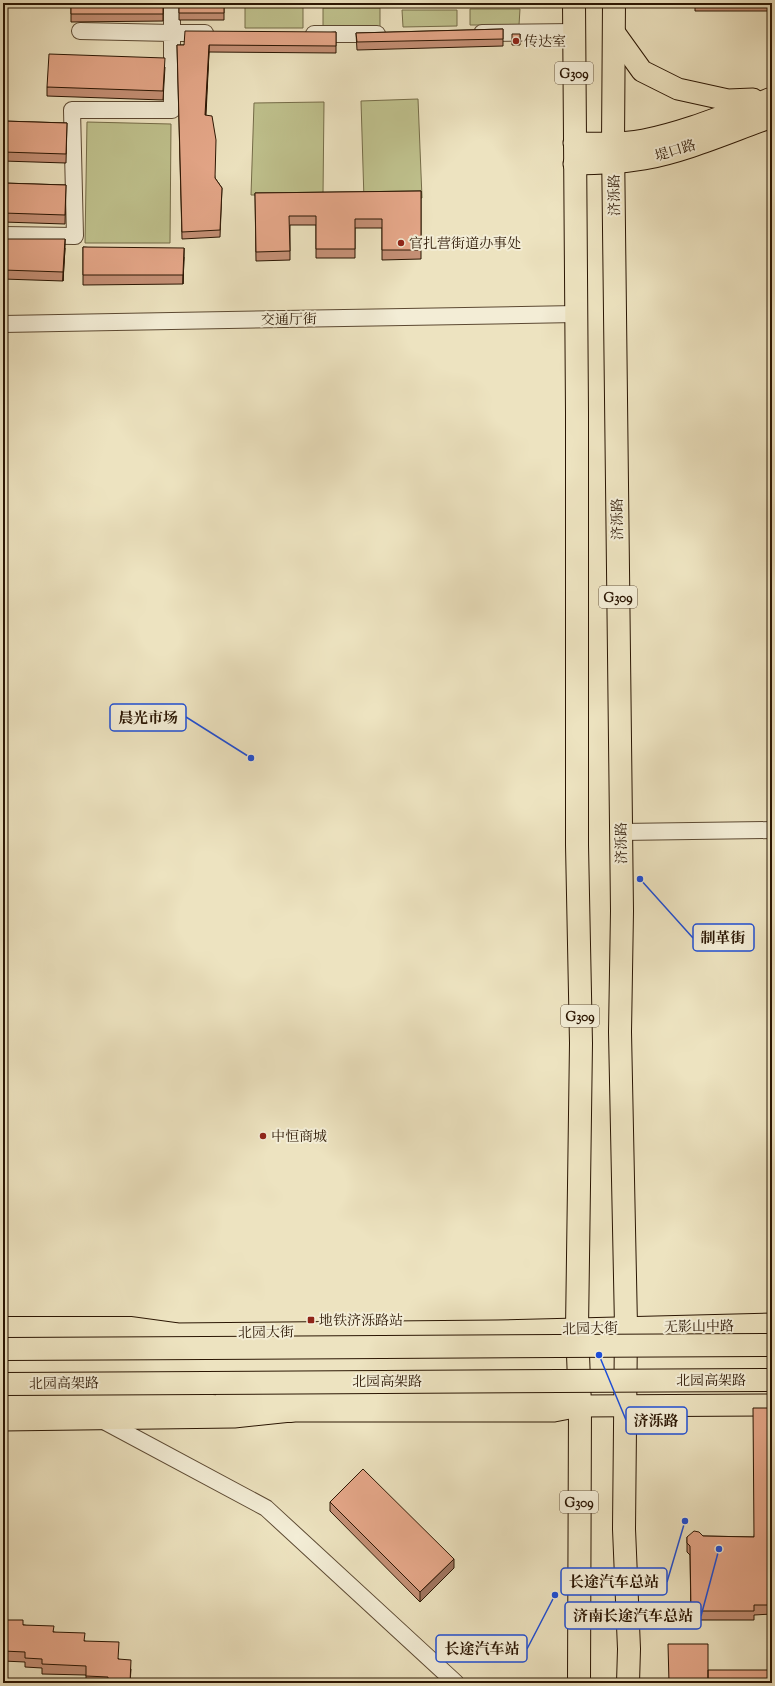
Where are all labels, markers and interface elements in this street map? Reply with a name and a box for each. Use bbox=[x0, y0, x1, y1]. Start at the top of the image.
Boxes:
place label: 传达室 bbox=[524, 33, 566, 53]
marker: 传达室 bbox=[511, 36, 521, 46]
road number: G309 bbox=[555, 62, 593, 84]
street label: 堤口路 bbox=[653, 136, 699, 168]
street label: 济泺路 bbox=[606, 174, 626, 216]
place label: 官扎营街道办事处 bbox=[409, 235, 521, 255]
marker: 官扎营街道办事处 bbox=[396, 238, 406, 248]
street label: 交通厅街 bbox=[261, 311, 317, 331]
street label: 济泺路 bbox=[609, 498, 629, 540]
road number: G309 bbox=[599, 586, 637, 608]
callout: 晨光市场 bbox=[110, 704, 186, 731]
text: 晨光市场 bbox=[118, 709, 178, 730]
street label: 济泺路 bbox=[613, 822, 633, 864]
callout: 制革街 bbox=[693, 924, 754, 951]
text: 制革街 bbox=[700, 929, 746, 950]
road number: G309 bbox=[561, 1005, 599, 1027]
place label: 中恒商城 bbox=[271, 1128, 327, 1148]
marker: 中恒商城 bbox=[258, 1131, 268, 1141]
place label: 地铁济泺路站 bbox=[319, 1312, 403, 1332]
marker: 地铁济泺路站 bbox=[306, 1315, 316, 1325]
street label: 无影山中路 bbox=[664, 1317, 734, 1339]
street label: 北园大街 bbox=[562, 1319, 618, 1341]
street label: 北园大街 bbox=[238, 1324, 294, 1344]
street label: 北园高架路 bbox=[676, 1372, 746, 1392]
street label: 北园高架路 bbox=[352, 1373, 422, 1393]
street label: 北园高架路 bbox=[29, 1374, 99, 1396]
callout: 济泺路 bbox=[626, 1407, 687, 1434]
text: 济泺路 bbox=[633, 1412, 679, 1433]
road number: G309 bbox=[560, 1491, 598, 1513]
callout: 长途汽车总站 bbox=[561, 1568, 667, 1595]
text: 长途汽车总站 bbox=[569, 1573, 659, 1594]
callout: 济南长途汽车总站 bbox=[565, 1602, 701, 1629]
text: 济南长途汽车总站 bbox=[573, 1607, 693, 1628]
callout: 长途汽车站 bbox=[436, 1635, 527, 1662]
text: 长途汽车站 bbox=[444, 1640, 520, 1661]

